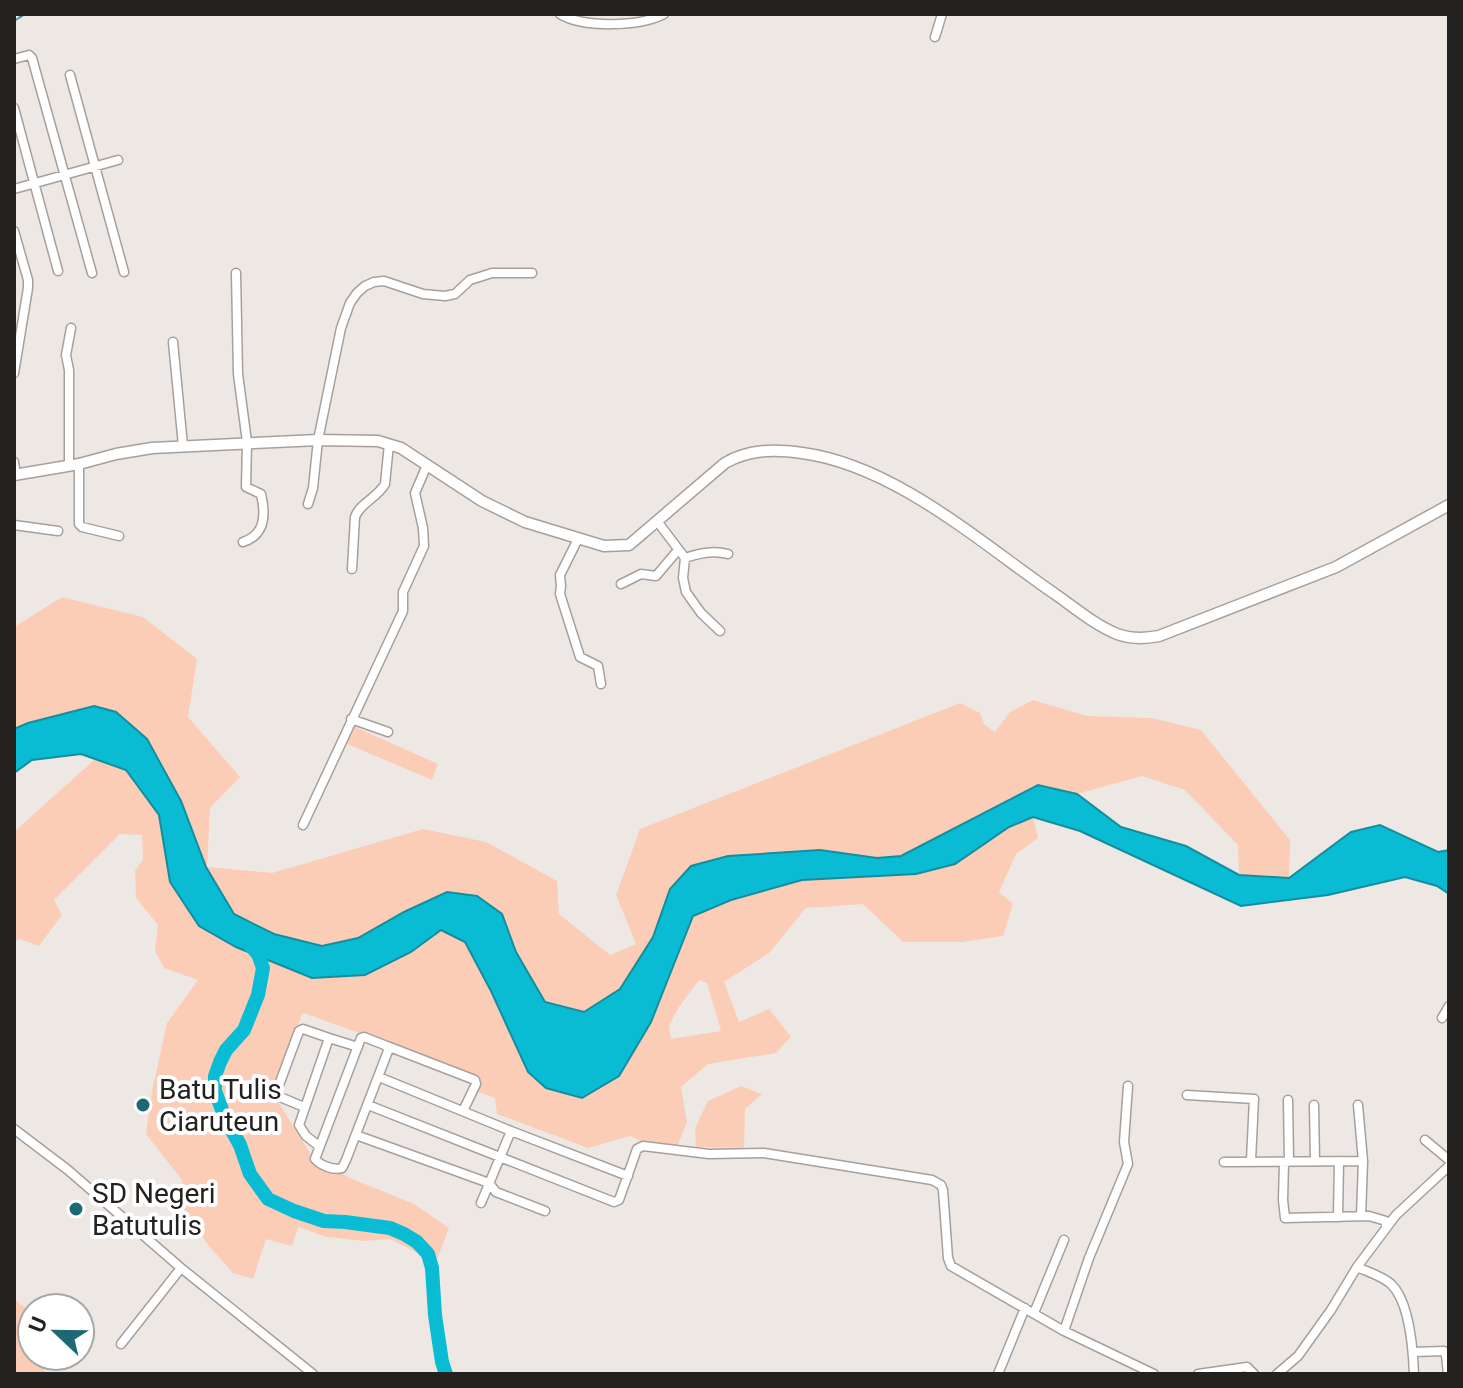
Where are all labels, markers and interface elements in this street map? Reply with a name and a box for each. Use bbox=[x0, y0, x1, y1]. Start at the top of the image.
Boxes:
place label: Batu Tulis Ciaruteun bbox=[159, 1073, 282, 1138]
marker: Batu Tulis Ciaruteun bbox=[134, 1096, 152, 1114]
place label: SD Negeri Batutulis bbox=[92, 1177, 216, 1242]
marker: SD Negeri Batutulis bbox=[67, 1200, 85, 1218]
north arrow bbox=[16, 1292, 96, 1372]
text: U bbox=[24, 1313, 52, 1336]

